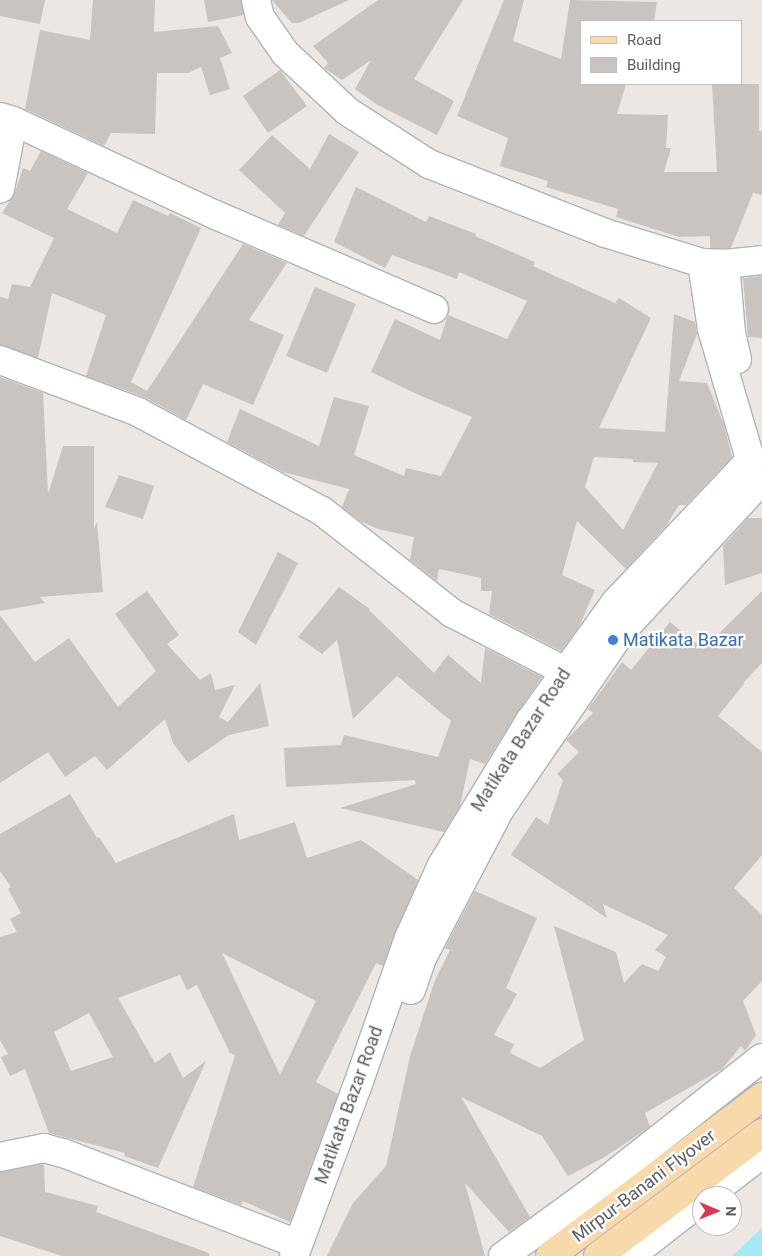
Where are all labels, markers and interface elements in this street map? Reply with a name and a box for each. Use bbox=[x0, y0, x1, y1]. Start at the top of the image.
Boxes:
legend bbox=[580, 20, 742, 85]
text: Road bbox=[627, 31, 661, 49]
text: Building bbox=[627, 56, 681, 74]
place label: Matikata Bazar bbox=[623, 629, 744, 651]
marker: Matikata Bazar bbox=[607, 634, 619, 646]
street label: Matikata Bazar Road bbox=[467, 664, 575, 816]
street label: Matikata Bazar Road bbox=[310, 1023, 388, 1187]
street label: Mirpur-Banani Flyover bbox=[568, 1125, 720, 1247]
north arrow bbox=[692, 1186, 742, 1236]
text: N bbox=[723, 1206, 739, 1216]

